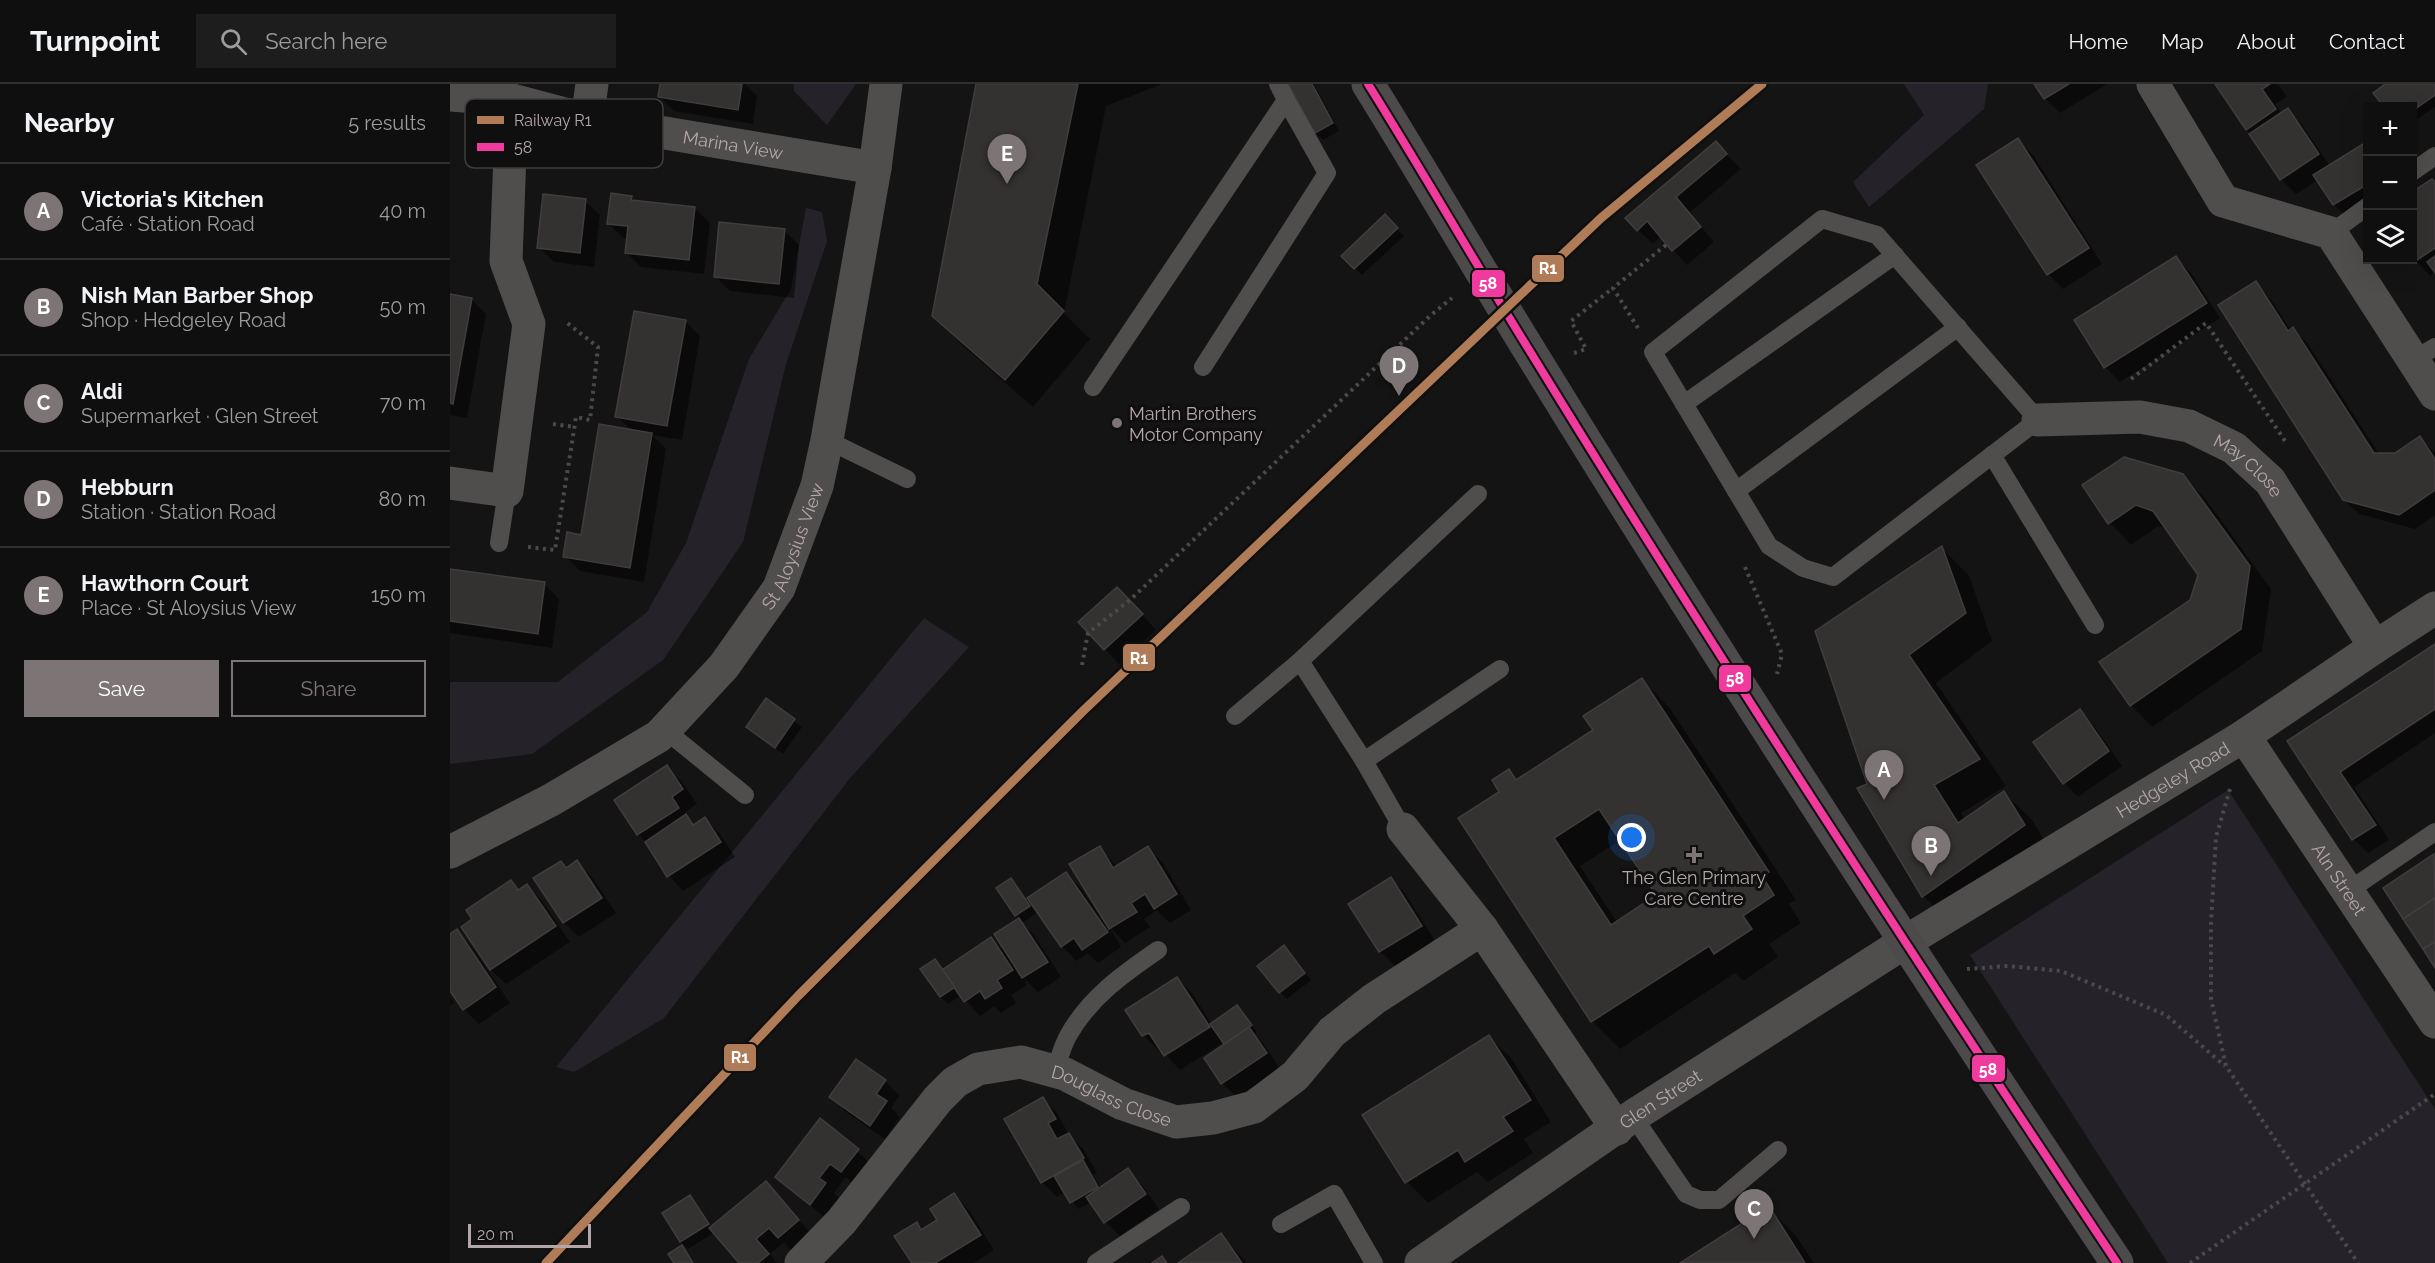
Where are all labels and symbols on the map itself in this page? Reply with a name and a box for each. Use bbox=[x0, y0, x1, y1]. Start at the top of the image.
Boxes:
legend bbox=[465, 99, 663, 168]
text: Railway R1 bbox=[514, 111, 592, 130]
street label: Marina View bbox=[682, 126, 785, 163]
pin: E bbox=[988, 135, 1026, 184]
text: 58 bbox=[514, 138, 532, 157]
line badge: R1 bbox=[1531, 254, 1565, 283]
text: R1 bbox=[1539, 259, 1557, 278]
line badge: 58 bbox=[1471, 269, 1506, 298]
text: 58 bbox=[1479, 274, 1497, 293]
pin: D bbox=[1380, 346, 1418, 396]
place label: Martin Brothers Motor Company bbox=[1129, 403, 1263, 445]
marker: Martin Brothers Motor Company bbox=[1110, 416, 1124, 430]
street label: May Close bbox=[2210, 429, 2288, 501]
street label: St Aloysius View bbox=[757, 480, 828, 613]
line badge: R1 bbox=[1122, 643, 1156, 672]
text: R1 bbox=[1130, 649, 1148, 668]
line badge: 58 bbox=[1718, 664, 1752, 693]
text: 58 bbox=[1726, 669, 1744, 688]
street label: Hedgeley Road bbox=[2112, 737, 2233, 822]
pin: A bbox=[1864, 750, 1904, 800]
your location bbox=[1617, 823, 1646, 852]
pin: B bbox=[1912, 826, 1950, 876]
street label: Aln Street bbox=[2308, 839, 2371, 919]
marker: The Glen Primary Care Centre bbox=[1685, 846, 1703, 864]
place label: The Glen Primary Care Centre bbox=[1622, 867, 1766, 909]
line badge: R1 bbox=[723, 1043, 757, 1072]
text: R1 bbox=[731, 1048, 749, 1067]
line badge: 58 bbox=[1971, 1054, 2006, 1083]
street label: Douglass Close bbox=[1049, 1060, 1175, 1130]
text: 58 bbox=[1979, 1060, 1997, 1079]
street label: Glen Street bbox=[1615, 1065, 1705, 1133]
pin: C bbox=[1734, 1190, 1774, 1239]
scale bar bbox=[468, 1221, 591, 1248]

